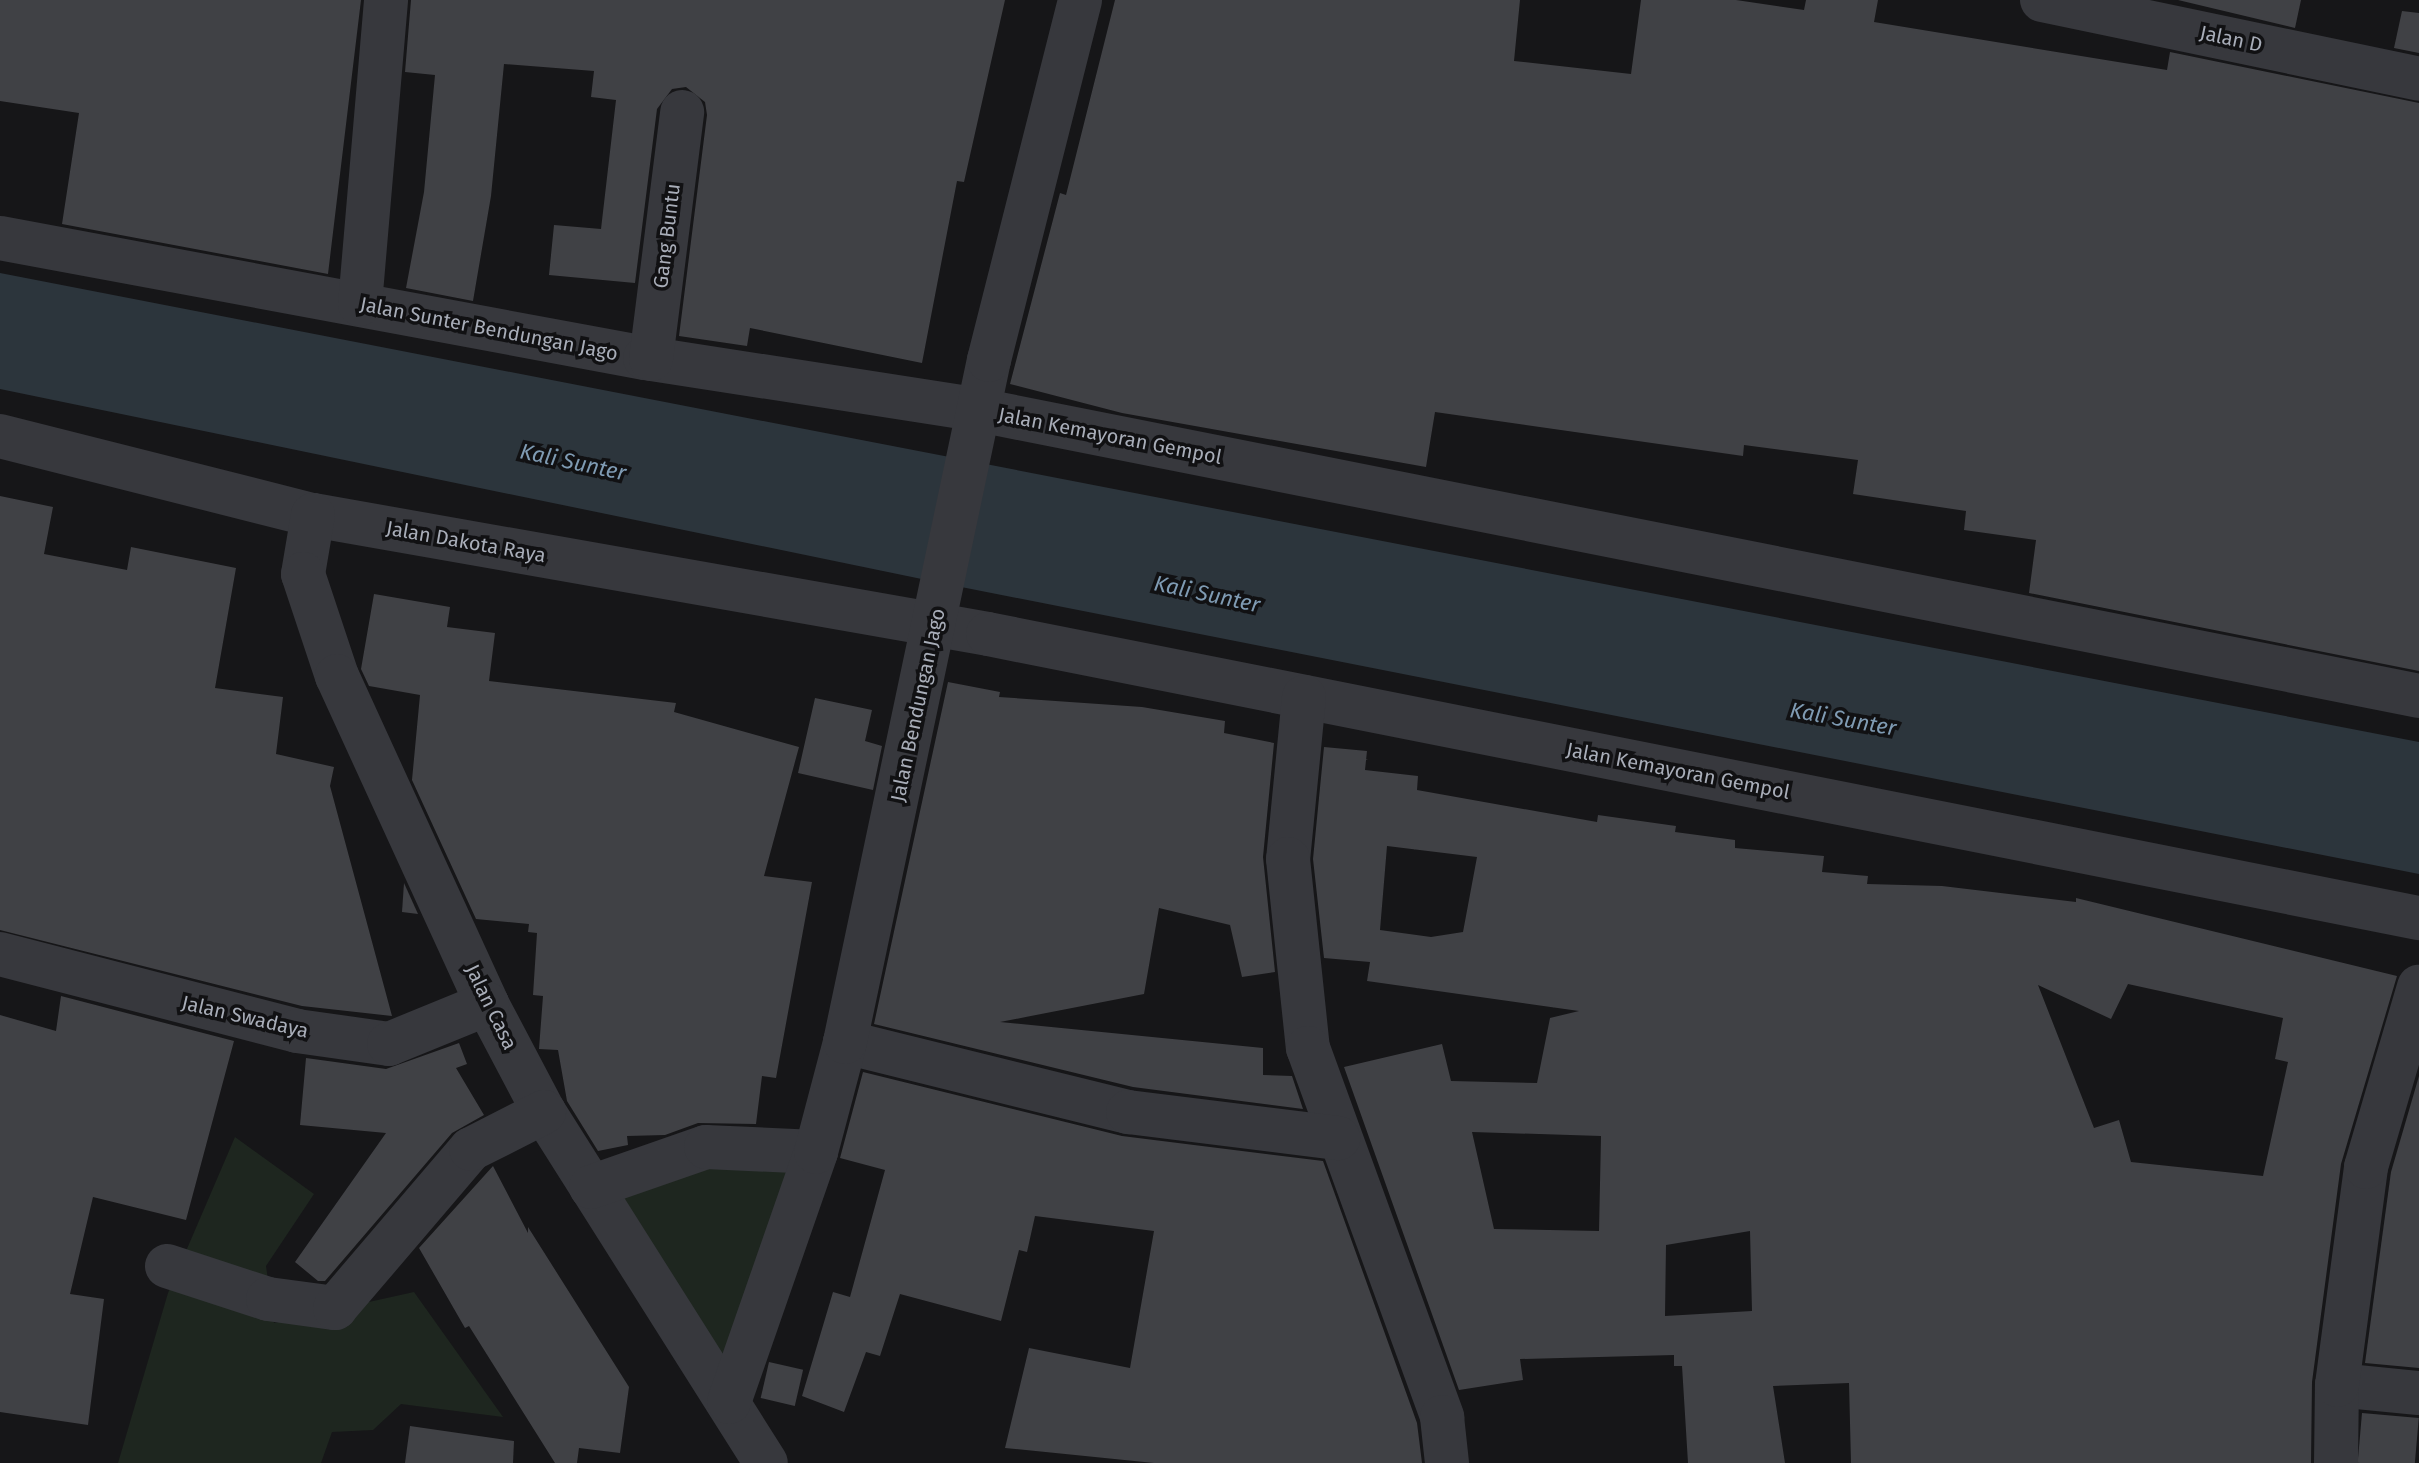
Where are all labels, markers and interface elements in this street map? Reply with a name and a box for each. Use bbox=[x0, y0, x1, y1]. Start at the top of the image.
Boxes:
street label: Jalan D bbox=[2198, 21, 2264, 57]
street label: Gang Buntu bbox=[649, 182, 685, 290]
street label: Jalan Sunter Bendungan Jago bbox=[358, 292, 620, 366]
street label: Jalan Kemayoran Gempol bbox=[996, 403, 1224, 469]
water label: Kali Sunter bbox=[518, 438, 628, 486]
street label: Jalan Dakota Raya bbox=[384, 516, 548, 568]
water label: Kali Sunter bbox=[1152, 570, 1262, 618]
street label: Jalan Bendungan Jago bbox=[886, 606, 950, 804]
water label: Kali Sunter bbox=[1788, 697, 1898, 741]
street label: Jalan Kemayoran Gempol bbox=[1564, 738, 1792, 804]
street label: Jalan Casa bbox=[460, 960, 522, 1054]
street label: Jalan Swadaya bbox=[179, 991, 311, 1043]

